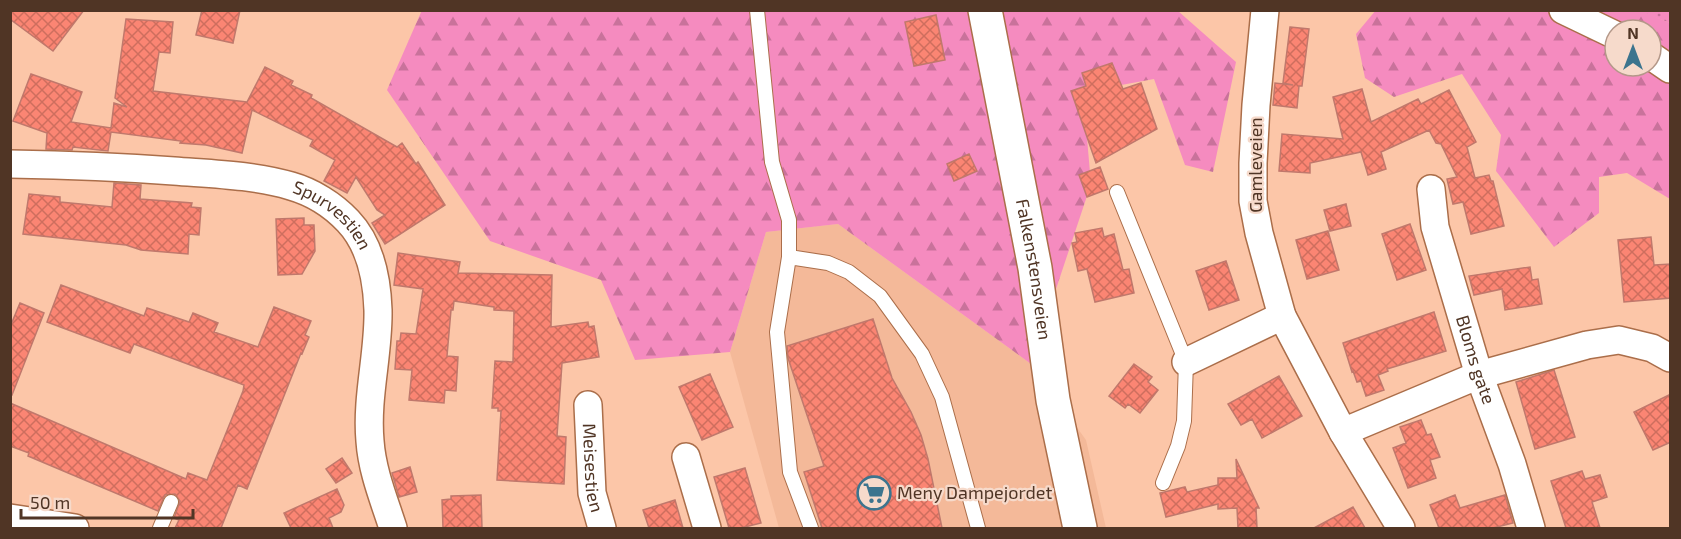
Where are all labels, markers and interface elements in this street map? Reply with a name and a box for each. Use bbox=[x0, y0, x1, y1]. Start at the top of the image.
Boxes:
north arrow bbox=[1603, 18, 1663, 78]
text: N bbox=[1627, 23, 1639, 42]
street label: Gamleveien bbox=[1244, 117, 1266, 213]
street label: Spurvestien bbox=[290, 175, 377, 253]
street label: Falkenstensveien bbox=[1012, 197, 1057, 341]
street label: Bloms gate bbox=[1452, 312, 1501, 407]
street label: Meisestien bbox=[579, 423, 609, 515]
supermarket icon: Meny Dampejordet bbox=[856, 475, 892, 511]
place label: Meny Dampejordet bbox=[897, 481, 1052, 503]
scale bar bbox=[21, 482, 194, 520]
text: 50 m bbox=[30, 491, 70, 513]

